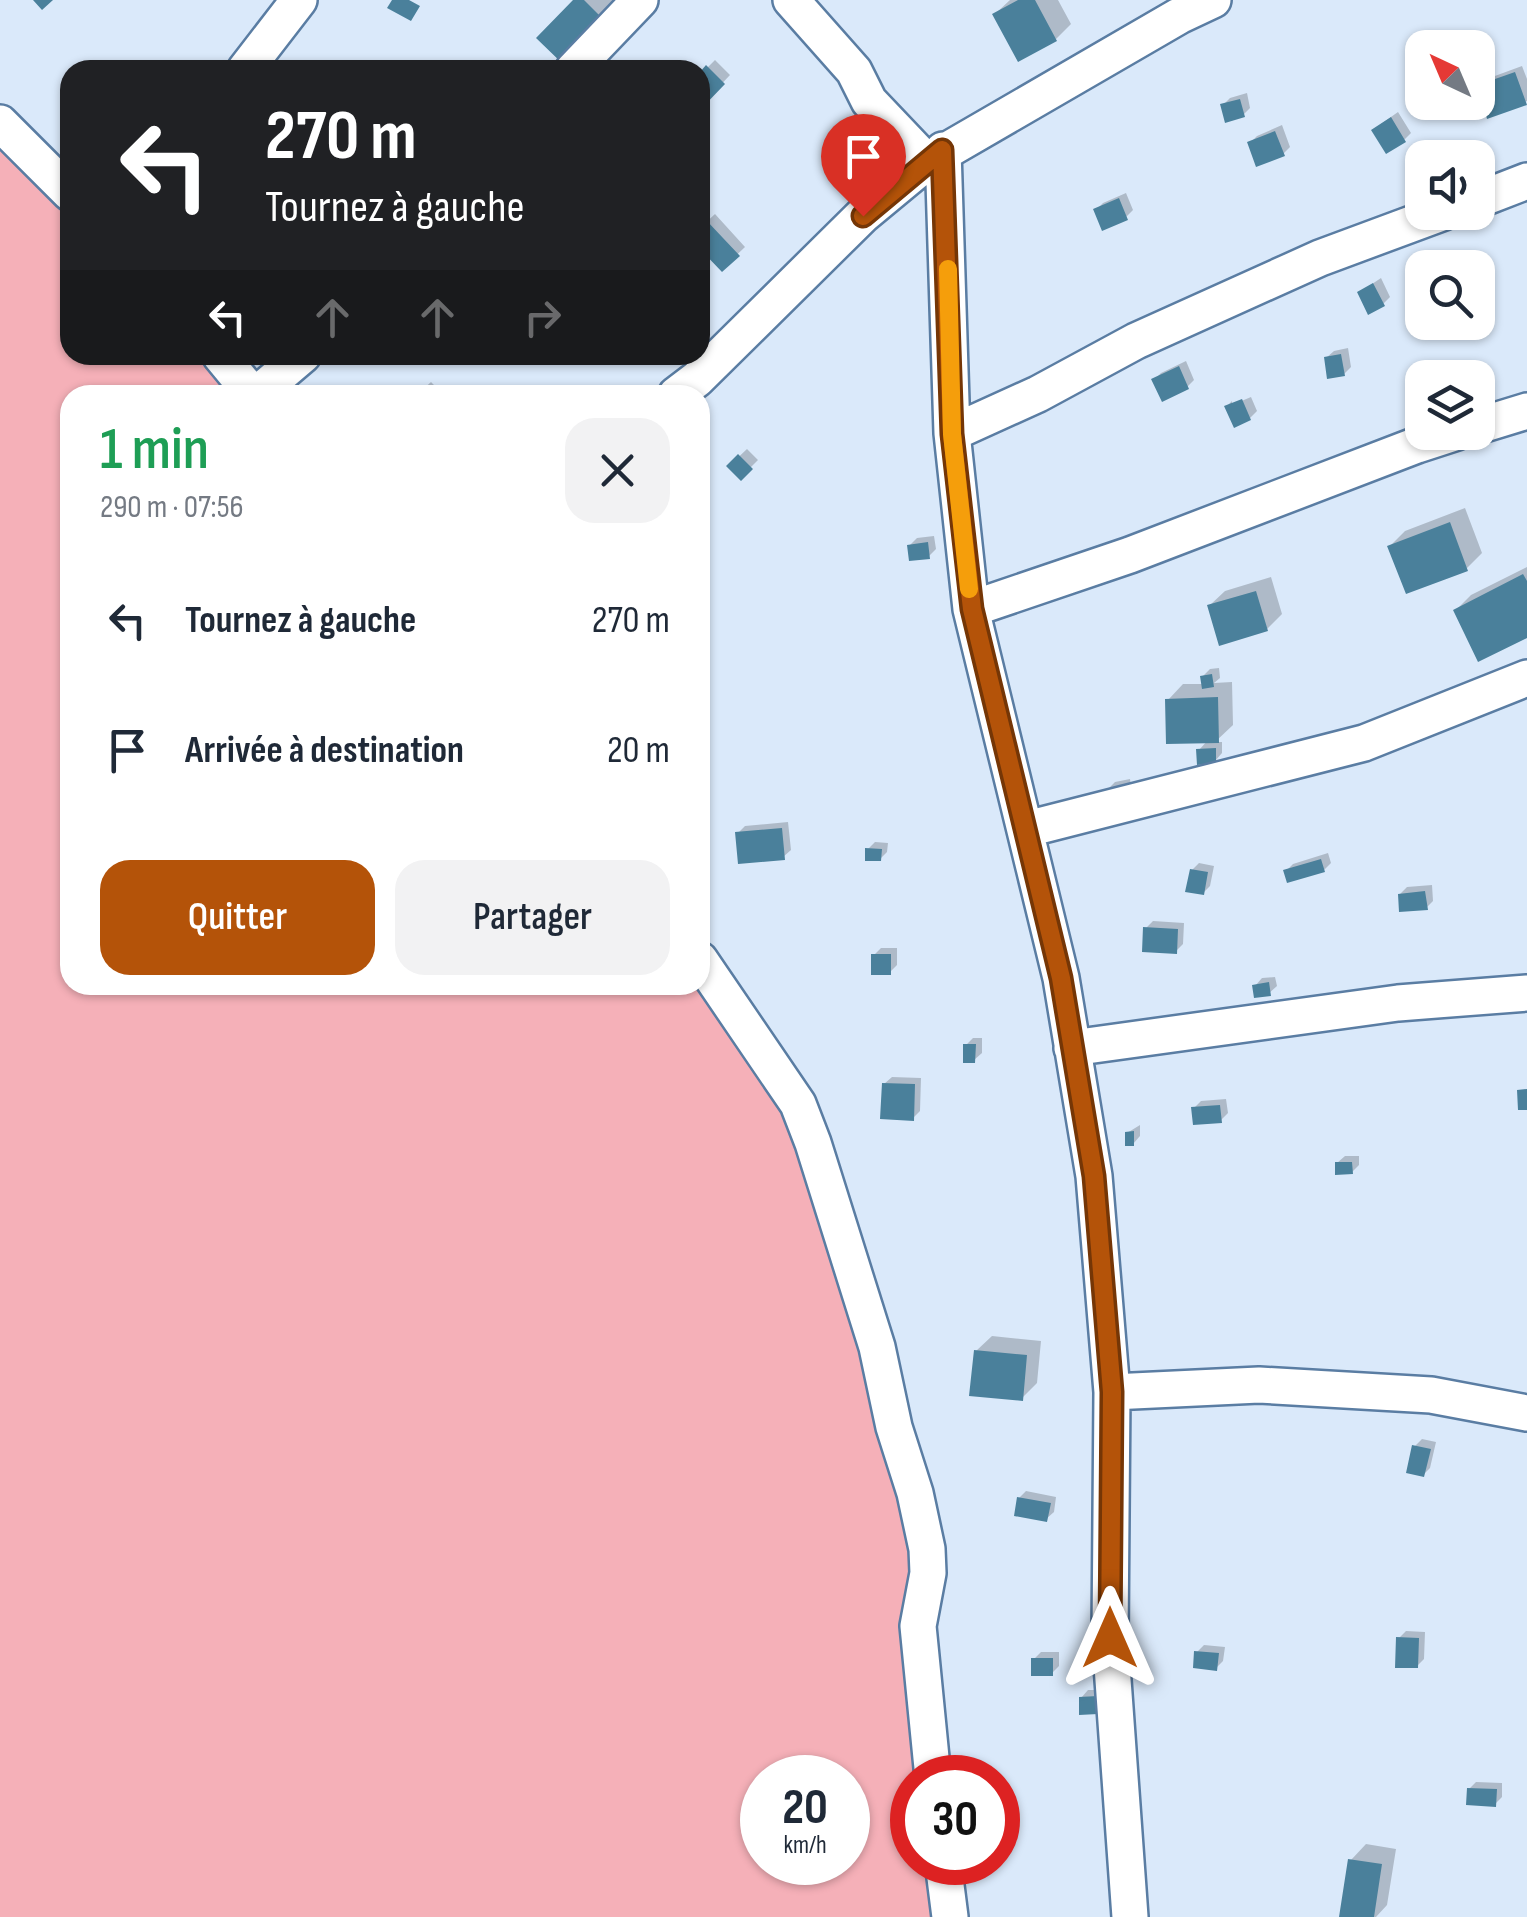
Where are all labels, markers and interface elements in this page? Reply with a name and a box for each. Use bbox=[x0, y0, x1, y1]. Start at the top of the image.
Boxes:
north arrow bbox=[1405, 30, 1495, 120]
map controls bbox=[1405, 30, 1495, 450]
text: 270 m bbox=[265, 95, 417, 179]
icon: left bbox=[100, 100, 230, 230]
pin bbox=[821, 114, 906, 217]
icon: arrive bbox=[836, 129, 891, 184]
button: sound bbox=[1405, 140, 1495, 230]
text: Tournez à gauche bbox=[265, 180, 525, 235]
button: search bbox=[1405, 250, 1495, 340]
icon: left bbox=[200, 290, 255, 345]
icon: ahead bbox=[305, 290, 360, 345]
icon: ahead bbox=[410, 290, 465, 345]
icon: right bbox=[515, 290, 570, 345]
button: layers bbox=[1405, 360, 1495, 450]
text: 1 min bbox=[100, 414, 209, 486]
button: close bbox=[565, 418, 670, 523]
text: 290 m · 07:56 bbox=[100, 488, 244, 527]
icon: left bbox=[100, 593, 155, 648]
text: Tournez à gauche bbox=[185, 598, 416, 643]
text: 270 m bbox=[592, 598, 670, 643]
icon: arrive bbox=[100, 723, 155, 778]
text: Arrivée à destination bbox=[185, 728, 464, 773]
text: 20 m bbox=[607, 728, 670, 773]
button: Quitter bbox=[100, 860, 375, 975]
button: Partager bbox=[395, 860, 670, 975]
position arrow bbox=[1058, 1586, 1162, 1690]
speed limit sign: 30 bbox=[890, 1755, 1020, 1885]
text: 20 bbox=[782, 1778, 828, 1838]
text: km/h bbox=[783, 1830, 827, 1861]

